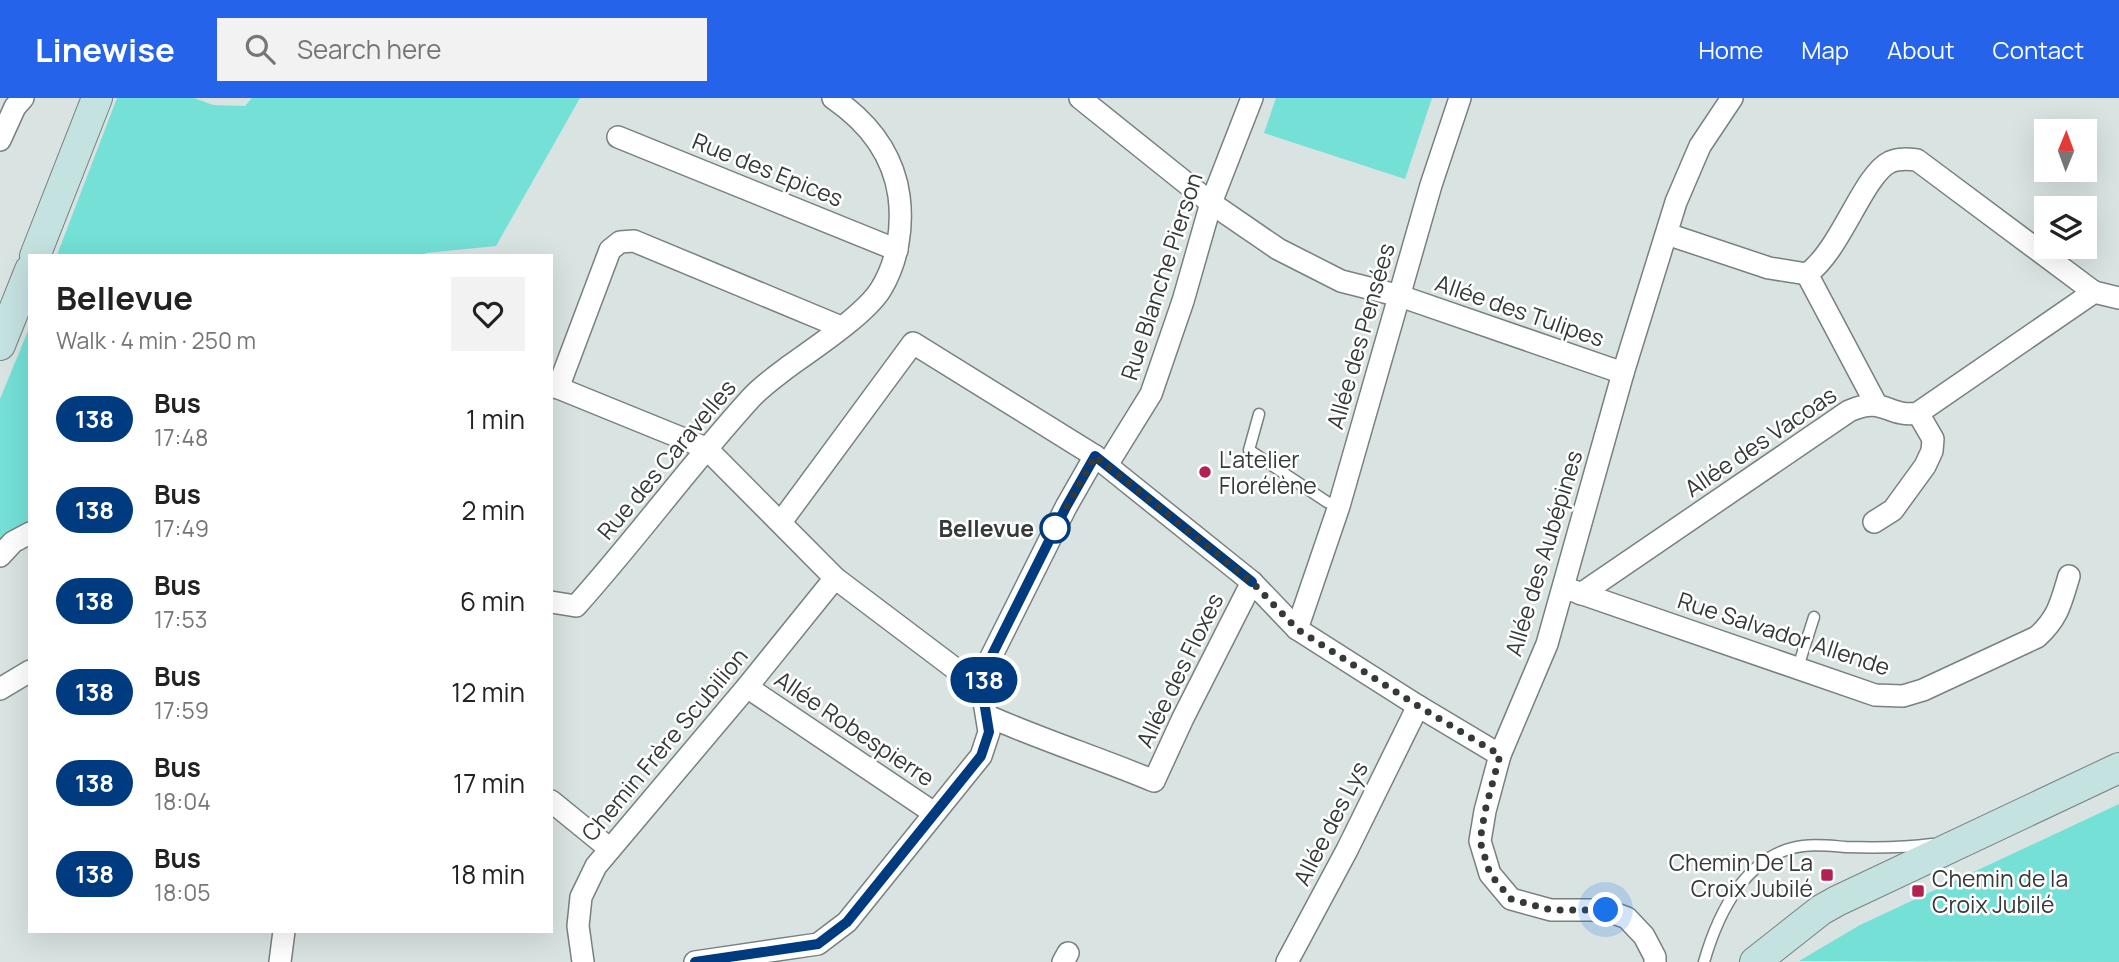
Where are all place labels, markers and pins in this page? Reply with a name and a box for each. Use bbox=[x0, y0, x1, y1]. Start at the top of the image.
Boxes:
place label: L'atelier Florélène bbox=[1219, 443, 1317, 501]
marker: L'atelier Florélène bbox=[1197, 464, 1213, 480]
place label: Bellevue bbox=[938, 512, 1034, 544]
marker: Bellevue bbox=[1040, 513, 1070, 543]
place label: Chemin De La Croix Jubilé bbox=[1669, 846, 1813, 904]
place label: Chemin de la Croix Jubilé bbox=[1932, 862, 2068, 920]
marker: Chemin De La Croix Jubilé bbox=[1819, 867, 1835, 883]
marker: Chemin de la Croix Jubilé bbox=[1910, 883, 1926, 899]

